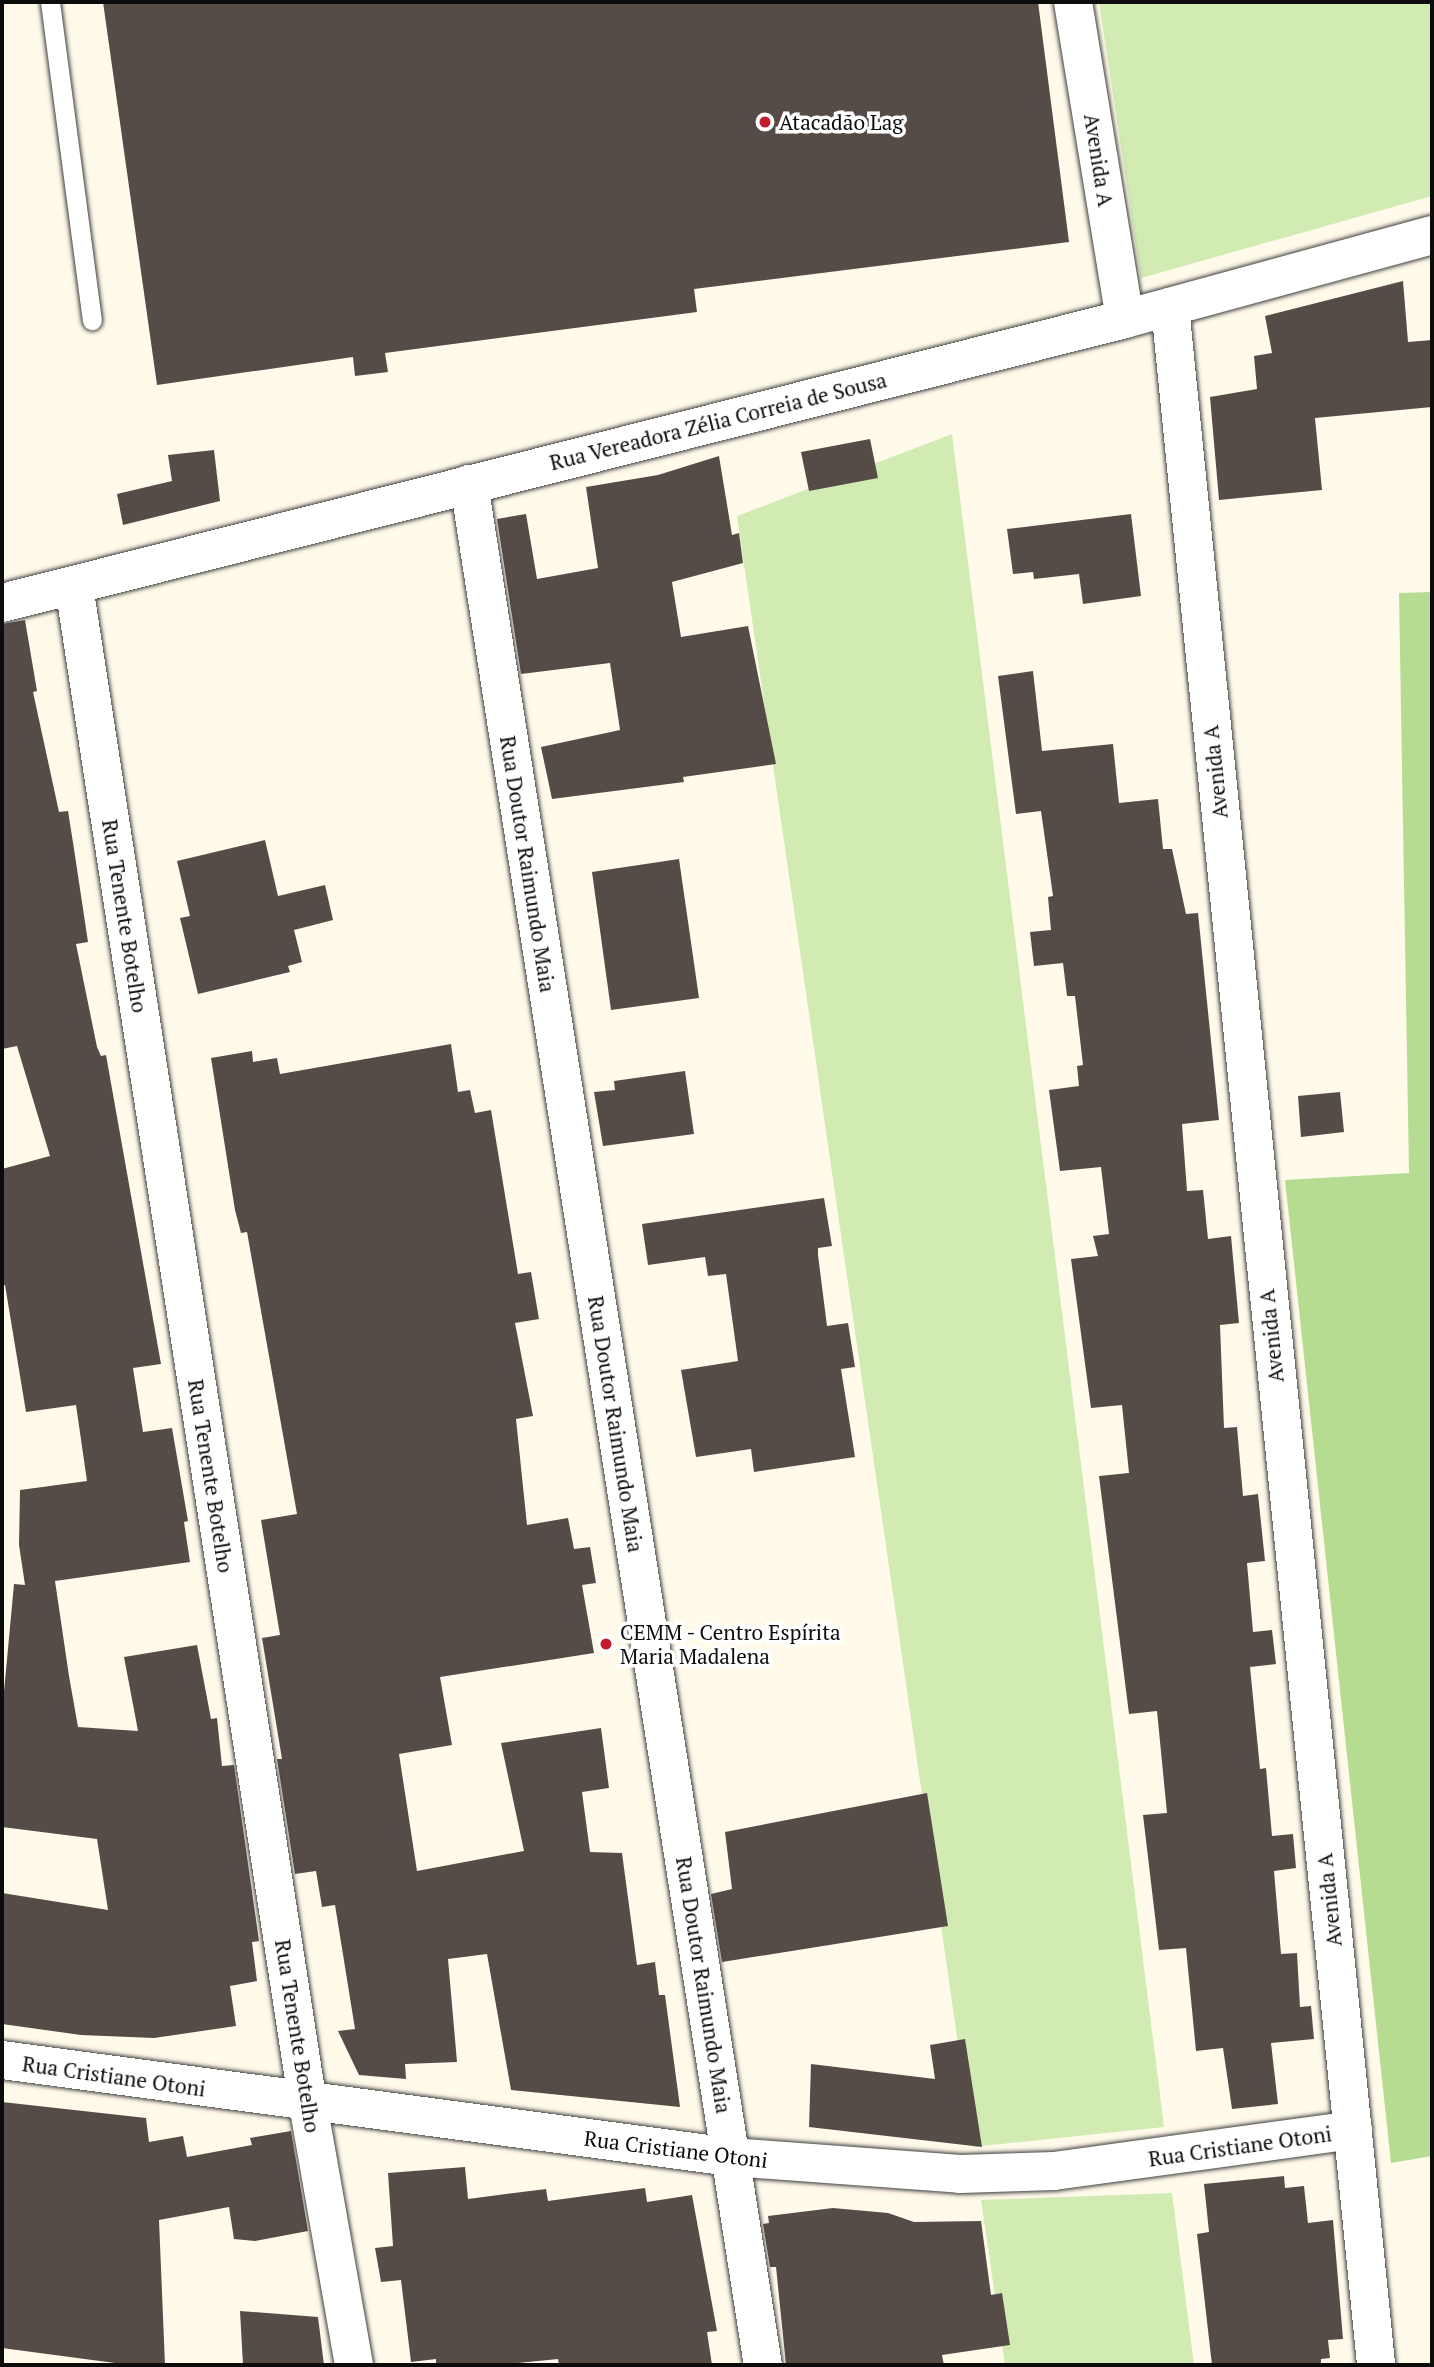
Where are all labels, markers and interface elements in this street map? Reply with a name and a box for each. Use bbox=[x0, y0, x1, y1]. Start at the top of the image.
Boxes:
place label: Atacadão Lag bbox=[779, 109, 903, 135]
street label: Avenida A bbox=[1079, 112, 1119, 208]
marker: Atacadão Lag bbox=[757, 114, 773, 130]
street label: Rua Vereadora Zélia Correia de Sousa bbox=[547, 367, 889, 475]
street label: Avenida A bbox=[1198, 724, 1232, 820]
street label: Rua Doutor Raimundo Maia bbox=[495, 734, 561, 994]
street label: Rua Tenente Botelho bbox=[97, 818, 153, 1014]
street label: Avenida A bbox=[1254, 1288, 1288, 1384]
street label: Rua Doutor Raimundo Maia bbox=[583, 1294, 649, 1554]
street label: Rua Tenente Botelho bbox=[183, 1378, 239, 1574]
place label: CEMM - Centro Espírita Maria Madalena bbox=[620, 1619, 842, 1669]
marker: CEMM - Centro Espírita Maria Madalena bbox=[598, 1636, 614, 1652]
street label: Avenida A bbox=[1312, 1852, 1346, 1948]
street label: Rua Doutor Raimundo Maia bbox=[671, 1855, 737, 2115]
street label: Rua Tenente Botelho bbox=[270, 1938, 326, 2134]
street label: Rua Cristiane Otoni bbox=[21, 2051, 207, 2101]
street label: Rua Cristiane Otoni bbox=[1147, 2121, 1333, 2171]
street label: Rua Cristiane Otoni bbox=[583, 2125, 769, 2173]

